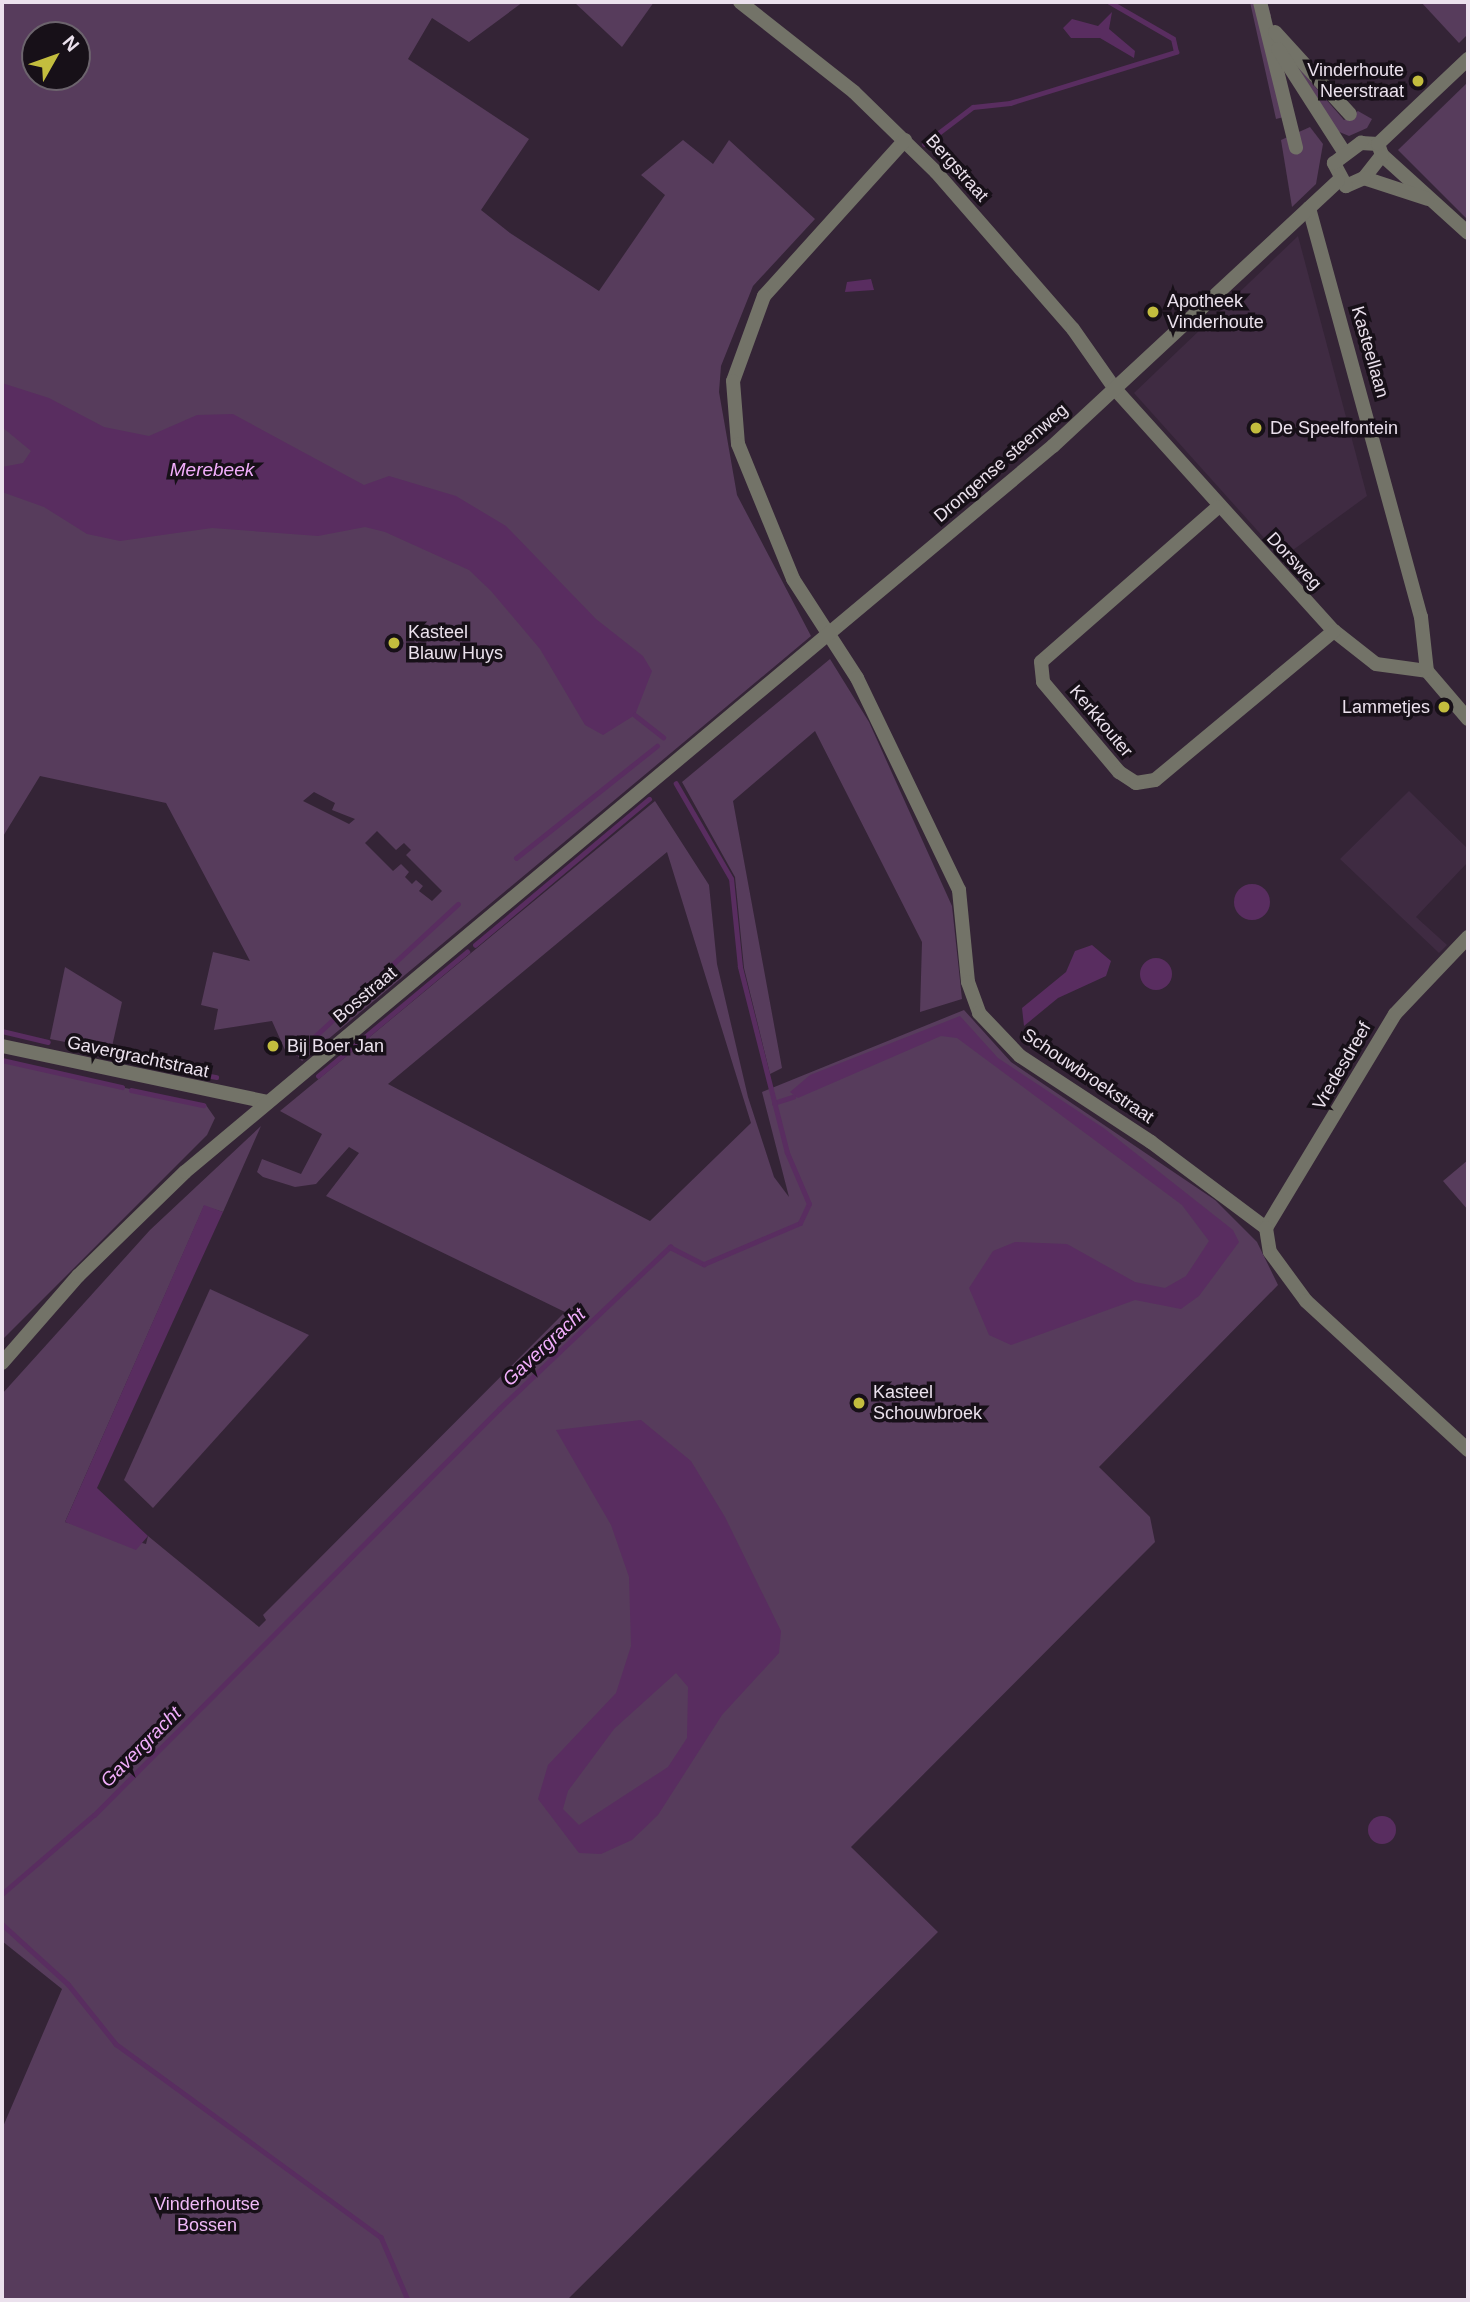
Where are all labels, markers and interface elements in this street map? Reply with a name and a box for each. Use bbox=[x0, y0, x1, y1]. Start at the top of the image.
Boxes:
north arrow bbox=[21, 21, 91, 91]
text: N bbox=[58, 31, 83, 55]
place label: Vinderhoute Neerstraat bbox=[1307, 60, 1404, 102]
marker: Vinderhoute Neerstraat bbox=[1410, 73, 1426, 89]
street label: Bergstraat bbox=[921, 130, 993, 206]
place label: Apotheek Vinderhoute bbox=[1167, 291, 1264, 334]
marker: Apotheek Vinderhoute bbox=[1145, 304, 1161, 320]
street label: Kasteellaan bbox=[1347, 304, 1393, 400]
street label: Drongense steenweg bbox=[930, 399, 1072, 527]
place label: De Speelfontein bbox=[1270, 417, 1398, 439]
marker: De Speelfontein bbox=[1248, 420, 1264, 436]
water label: Merebeek bbox=[170, 459, 254, 481]
street label: Dorsweg bbox=[1262, 528, 1326, 594]
place label: Kasteel Blauw Huys bbox=[408, 622, 503, 664]
marker: Kasteel Blauw Huys bbox=[386, 635, 402, 651]
street label: Kerkkouter bbox=[1065, 681, 1137, 761]
place label: Lammetjes bbox=[1342, 696, 1430, 718]
marker: Lammetjes bbox=[1436, 699, 1452, 715]
street label: Bosstraat bbox=[329, 962, 401, 1028]
street label: Vredesdreef bbox=[1308, 1018, 1376, 1114]
street label: Schouwbroekstraat bbox=[1018, 1024, 1158, 1128]
street label: Gavergrachtstraat bbox=[65, 1031, 211, 1083]
place label: Bij Boer Jan bbox=[287, 1035, 384, 1057]
marker: Bij Boer Jan bbox=[265, 1038, 281, 1054]
water label: Gavergracht bbox=[498, 1303, 590, 1391]
place label: Kasteel Schouwbroek bbox=[873, 1382, 982, 1424]
marker: Kasteel Schouwbroek bbox=[851, 1395, 867, 1411]
water label: Gavergracht bbox=[96, 1702, 186, 1792]
park label: Vinderhoutse Bossen bbox=[154, 2194, 260, 2236]

